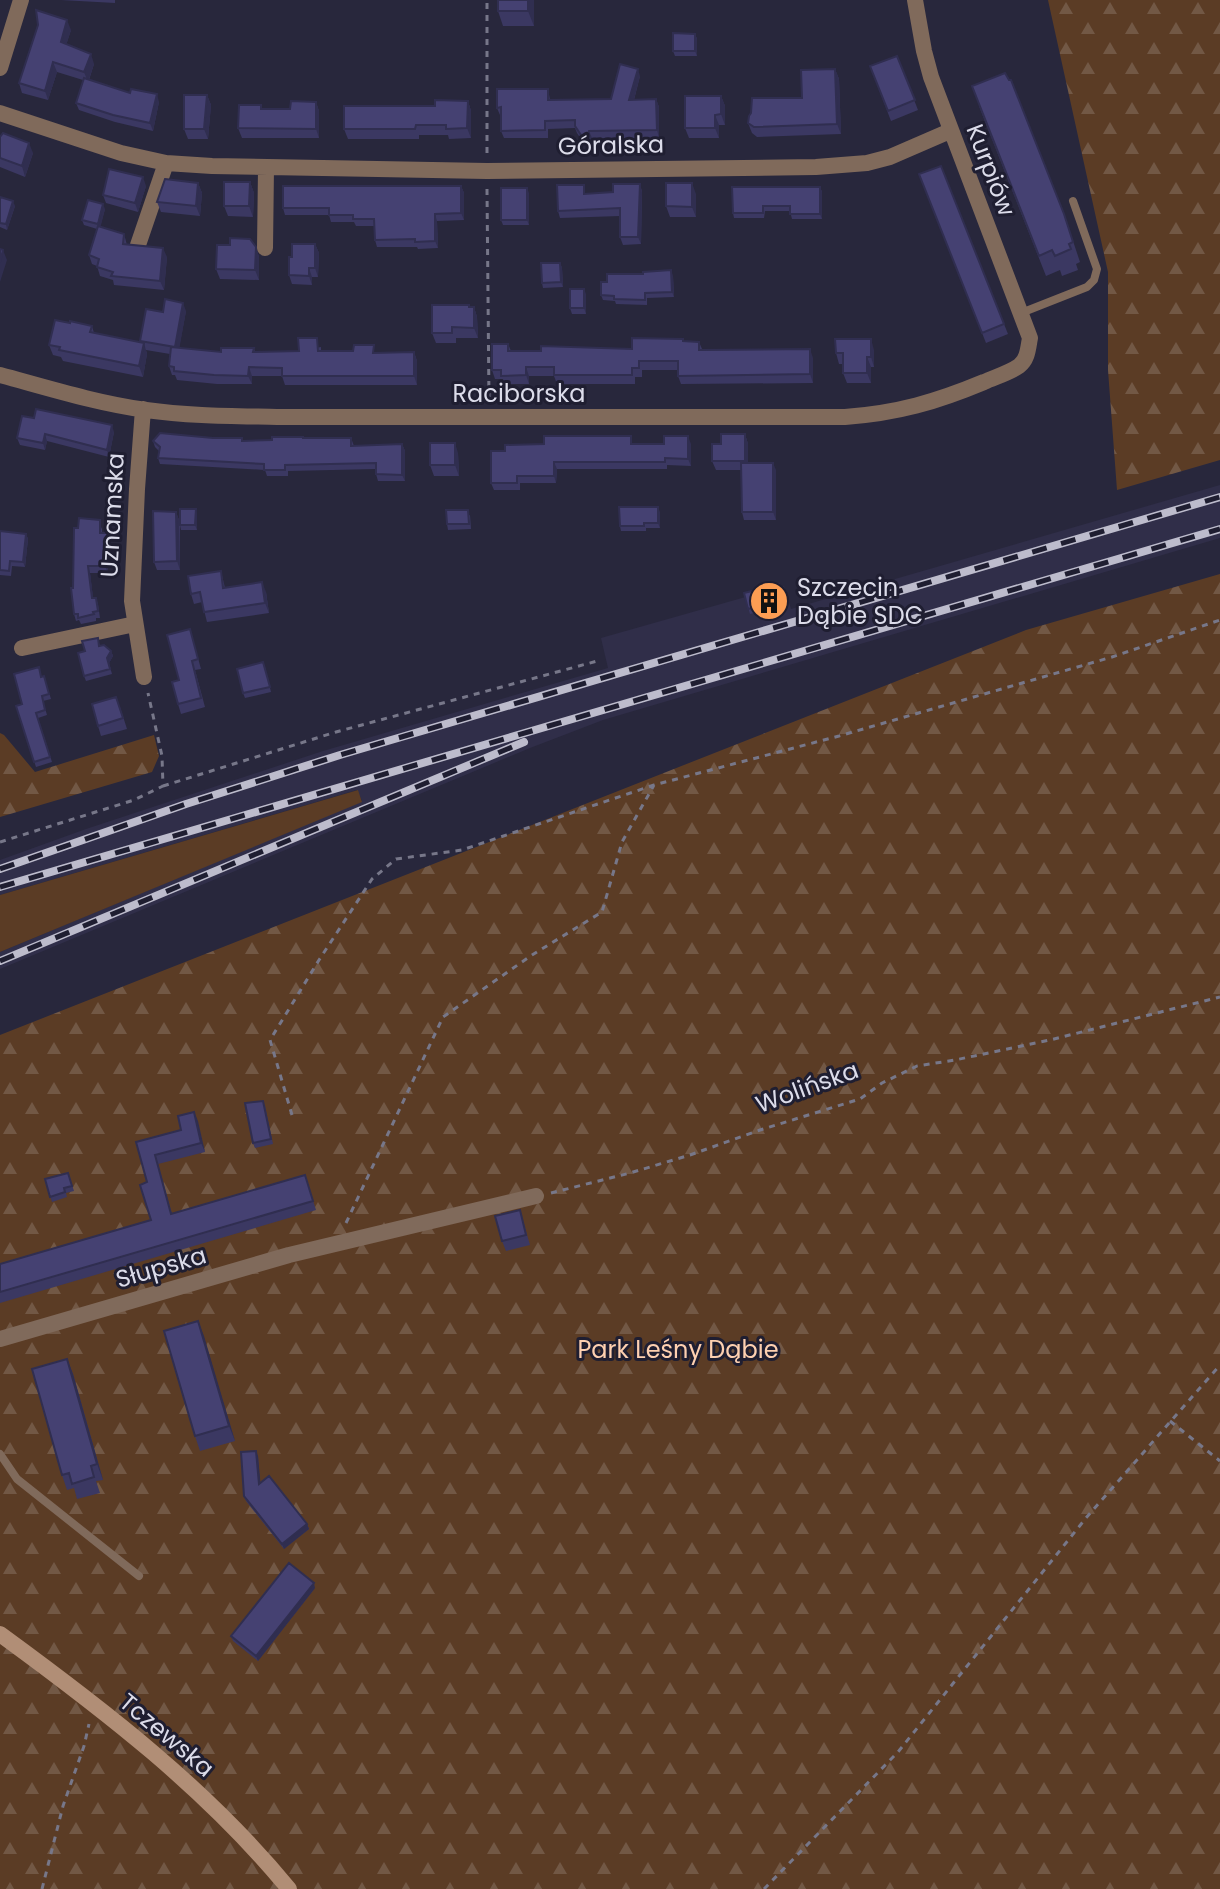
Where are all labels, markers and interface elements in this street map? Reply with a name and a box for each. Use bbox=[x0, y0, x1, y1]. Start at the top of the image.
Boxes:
street label: Kurpiów bbox=[958, 119, 1024, 221]
street label: Góralska bbox=[558, 128, 664, 162]
street label: Raciborska bbox=[453, 377, 585, 410]
street label: Uznamska bbox=[92, 452, 132, 578]
place label: Szczecin Dąbie SDC bbox=[797, 571, 923, 632]
building icon: Szczecin Dąbie SDC bbox=[748, 580, 790, 622]
street label: Wolińska bbox=[751, 1053, 863, 1121]
street label: Słupska bbox=[112, 1238, 210, 1296]
park label: Park Leśny Dąbie bbox=[577, 1333, 779, 1366]
street label: Tczewska bbox=[113, 1686, 221, 1784]

